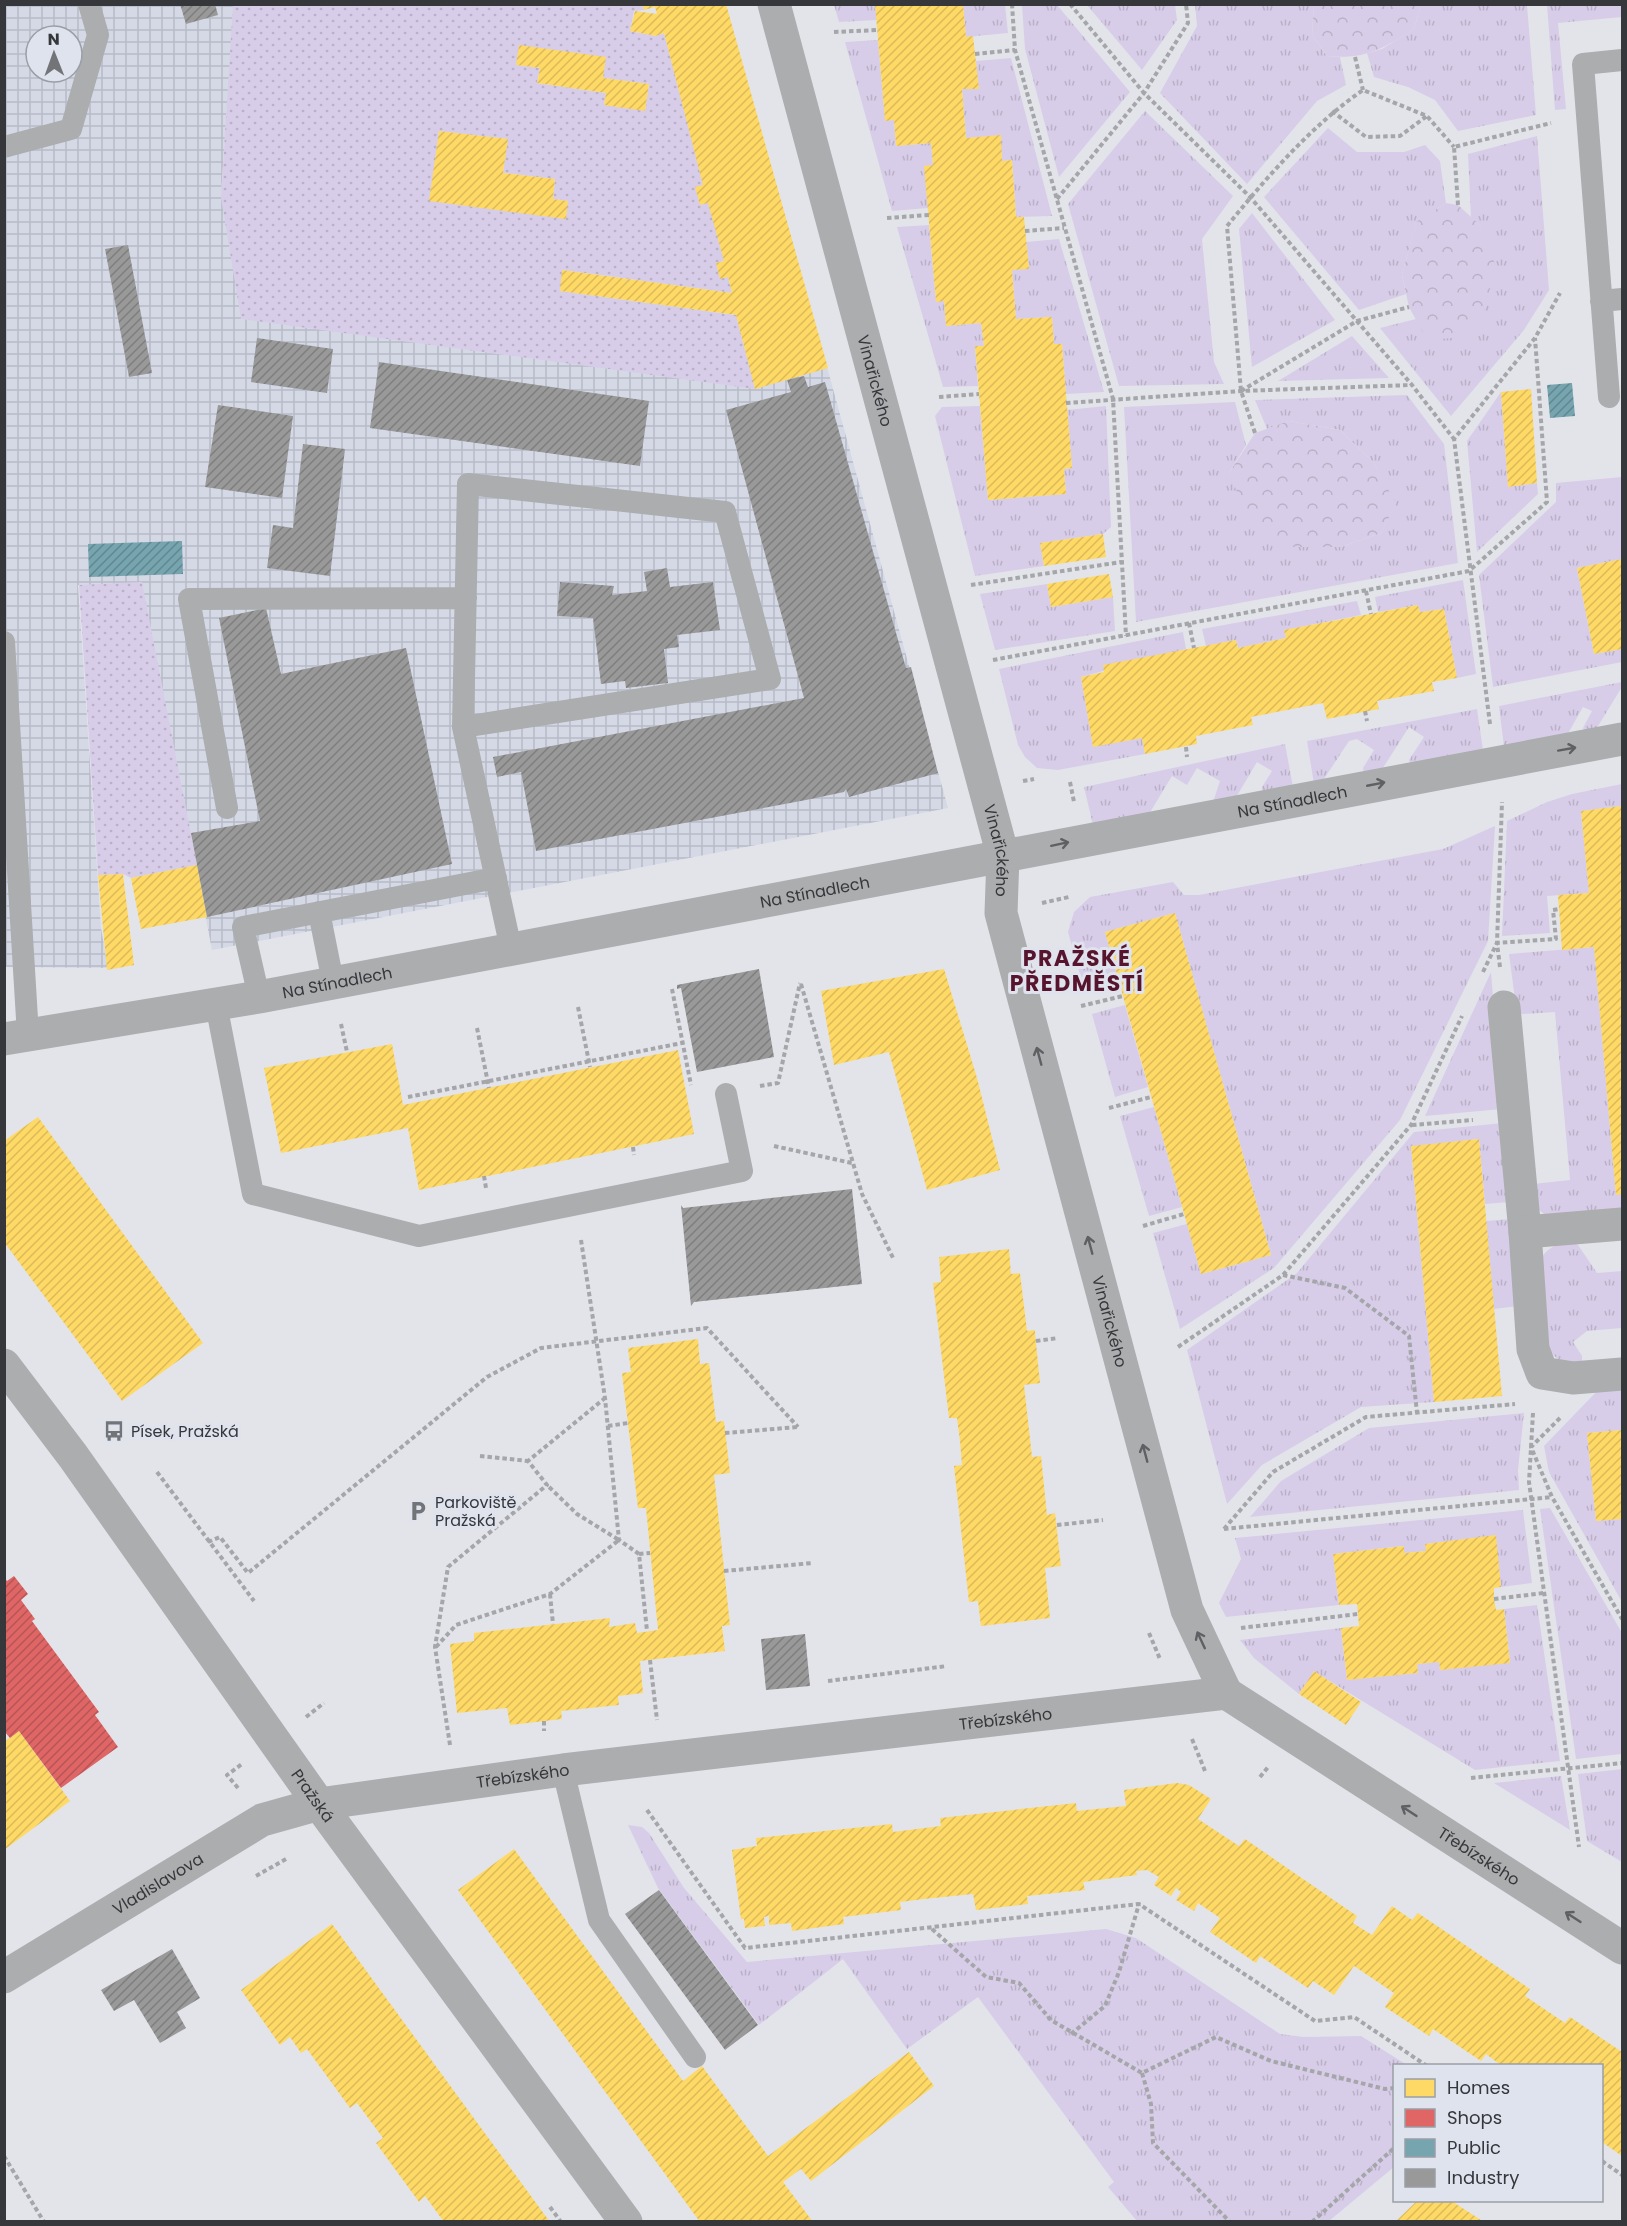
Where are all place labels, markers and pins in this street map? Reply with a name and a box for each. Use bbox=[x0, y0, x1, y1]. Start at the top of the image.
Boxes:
bus stop icon: Písek, Pražská bbox=[102, 1419, 126, 1443]
place label: Písek, Pražská bbox=[131, 1420, 239, 1443]
place label: Parkoviště Pražská bbox=[435, 1491, 517, 1532]
parking icon: Parkoviště Pražská bbox=[406, 1499, 430, 1523]

